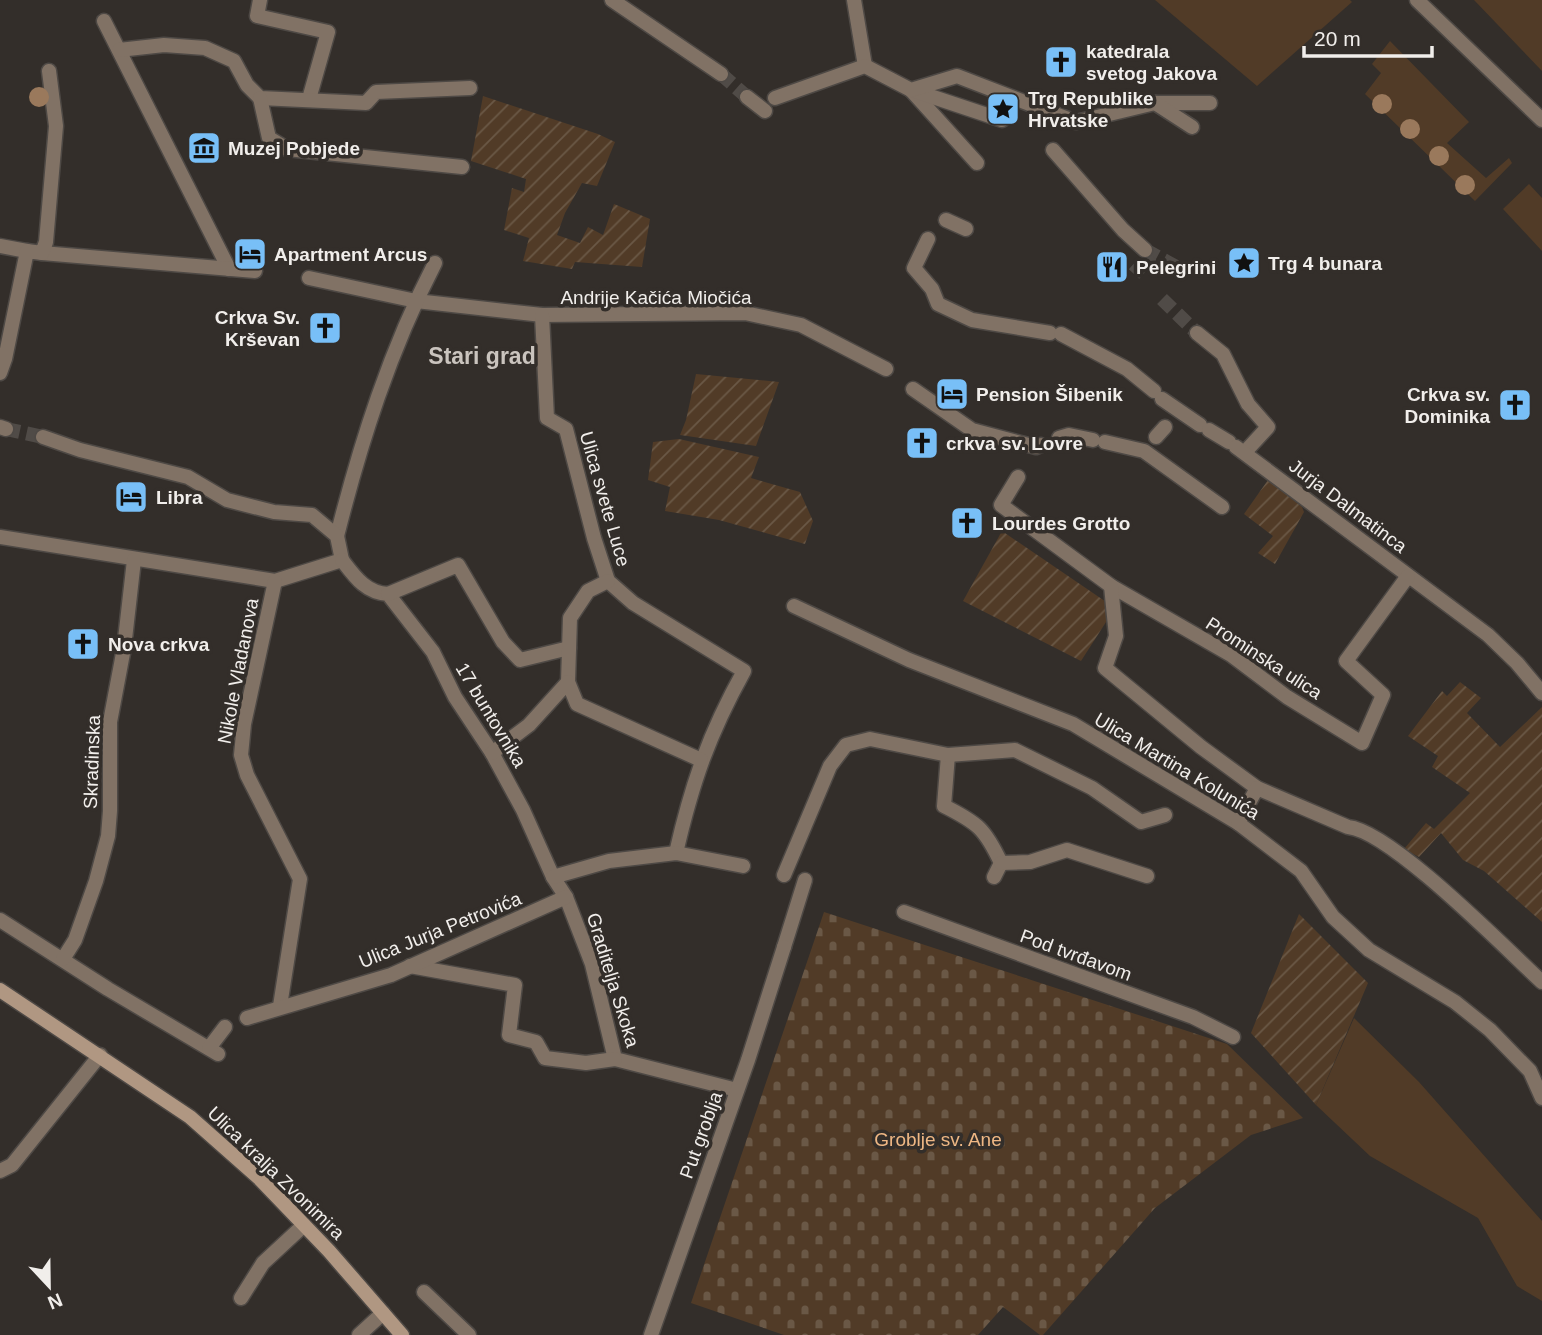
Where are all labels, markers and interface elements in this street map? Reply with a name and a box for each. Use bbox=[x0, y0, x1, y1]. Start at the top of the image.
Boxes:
scale bar bbox=[1304, 14, 1432, 58]
text: 20 m bbox=[1314, 27, 1361, 50]
place label: katedrala svetog Jakova bbox=[1086, 41, 1217, 84]
church icon: katedrala svetog Jakova bbox=[1042, 43, 1080, 81]
place label: Trg Republike Hrvatske bbox=[1028, 88, 1154, 131]
place icon: Trg Republike Hrvatske bbox=[984, 90, 1022, 128]
museum icon: Muzej Pobjede bbox=[185, 129, 223, 167]
place label: Muzej Pobjede bbox=[228, 138, 360, 159]
hotel icon: Apartment Arcus bbox=[231, 235, 269, 273]
place label: Apartment Arcus bbox=[274, 244, 427, 265]
place icon: Trg 4 bunara bbox=[1225, 244, 1263, 282]
restaurant icon: Pelegrini bbox=[1093, 248, 1131, 286]
place label: Trg 4 bunara bbox=[1268, 253, 1382, 274]
place label: Pelegrini bbox=[1136, 257, 1216, 278]
street label: Andrije Kačića Miočića bbox=[560, 287, 752, 308]
place label: Crkva Sv. Krševan bbox=[215, 307, 300, 350]
church icon: Crkva Sv. Krševan bbox=[306, 309, 344, 347]
district label: Stari grad bbox=[428, 343, 536, 369]
hotel icon: Pension Šibenik bbox=[933, 375, 971, 413]
place label: Pension Šibenik bbox=[976, 384, 1123, 405]
place label: Crkva sv. Dominika bbox=[1404, 384, 1490, 427]
church icon: Crkva sv. Dominika bbox=[1496, 386, 1534, 424]
church icon: crkva sv. Lovre bbox=[903, 424, 941, 462]
street label: Ulica svete Luce bbox=[576, 429, 634, 569]
place label: crkva sv. Lovre bbox=[946, 433, 1083, 454]
street label: Jurja Dalmatinca bbox=[1285, 455, 1411, 557]
hotel icon: Libra bbox=[112, 478, 150, 516]
place label: Libra bbox=[156, 487, 203, 508]
church icon: Lourdes Grotto bbox=[948, 504, 986, 542]
place label: Lourdes Grotto bbox=[992, 513, 1130, 534]
street label: Nikole Vladanova bbox=[214, 596, 262, 746]
street label: Prominska ulica bbox=[1202, 613, 1326, 704]
church icon: Nova crkva bbox=[64, 625, 102, 663]
place label: Nova crkva bbox=[108, 634, 210, 655]
street label: 17 buntovnika bbox=[452, 659, 531, 771]
street label: Ulica Martina Kolunića bbox=[1091, 708, 1264, 824]
street label: Skradinska bbox=[80, 714, 104, 809]
street label: Ulica Jurja Petrovića bbox=[356, 888, 525, 972]
street label: Graditelja Skoka bbox=[583, 910, 644, 1050]
street label: Pod tvrđavom bbox=[1017, 925, 1135, 985]
street label: Put groblja bbox=[676, 1088, 727, 1181]
street label: Ulica kralja Zvonimira bbox=[203, 1102, 349, 1244]
park label: Groblje sv. Ane bbox=[874, 1129, 1002, 1150]
north arrow bbox=[14, 1251, 84, 1321]
text: N bbox=[45, 1289, 65, 1314]

